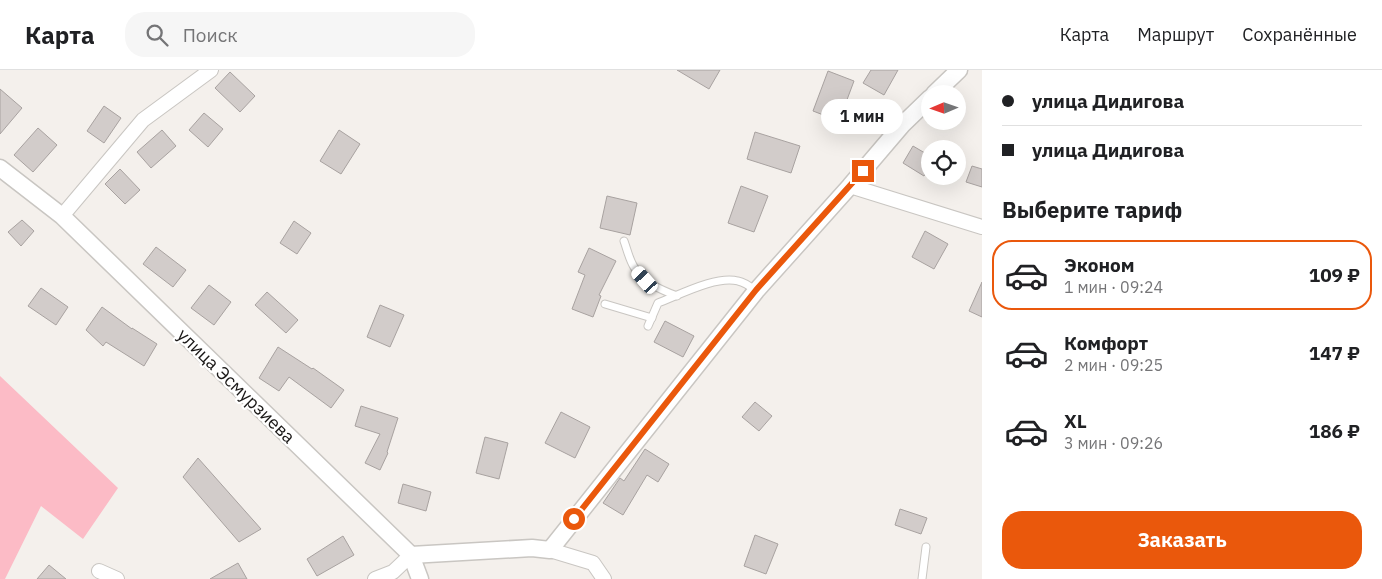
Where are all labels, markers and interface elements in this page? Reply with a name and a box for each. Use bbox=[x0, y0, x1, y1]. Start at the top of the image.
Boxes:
search box bbox=[125, 12, 475, 57]
text: Карта bbox=[25, 19, 95, 51]
icon: search bbox=[143, 21, 171, 49]
text: Поиск bbox=[183, 23, 238, 47]
text: Карта bbox=[1060, 23, 1109, 46]
text: Маршрут bbox=[1137, 23, 1214, 46]
text: Сохранённые bbox=[1242, 23, 1357, 46]
north arrow bbox=[921, 85, 966, 130]
map controls bbox=[921, 85, 966, 185]
text: улица Дидигова bbox=[1032, 89, 1184, 113]
callout: 1 мин bbox=[822, 98, 904, 134]
text: 1 мин bbox=[840, 106, 884, 126]
text: улица Дидигова bbox=[1032, 138, 1184, 162]
button: locate bbox=[921, 140, 966, 185]
route end bbox=[852, 160, 874, 182]
text: Выберите тариф bbox=[1002, 195, 1182, 224]
icon: car bbox=[1004, 253, 1049, 298]
text: Эконом bbox=[1064, 253, 1135, 277]
text: 109 ₽ bbox=[1309, 263, 1360, 287]
car bbox=[629, 264, 660, 296]
text: 1 мин · 09:24 bbox=[1064, 277, 1163, 297]
street label: улица Эсмурзиева bbox=[172, 323, 301, 448]
icon: car bbox=[1004, 331, 1049, 376]
text: Комфорт bbox=[1064, 331, 1148, 355]
text: 147 ₽ bbox=[1309, 341, 1360, 365]
text: 2 мин · 09:25 bbox=[1064, 355, 1163, 375]
icon: car bbox=[1004, 409, 1049, 454]
text: XL bbox=[1064, 409, 1087, 433]
text: 186 ₽ bbox=[1309, 419, 1360, 443]
text: 3 мин · 09:26 bbox=[1064, 433, 1163, 453]
route start bbox=[563, 508, 585, 530]
button: Заказать bbox=[1002, 511, 1362, 569]

